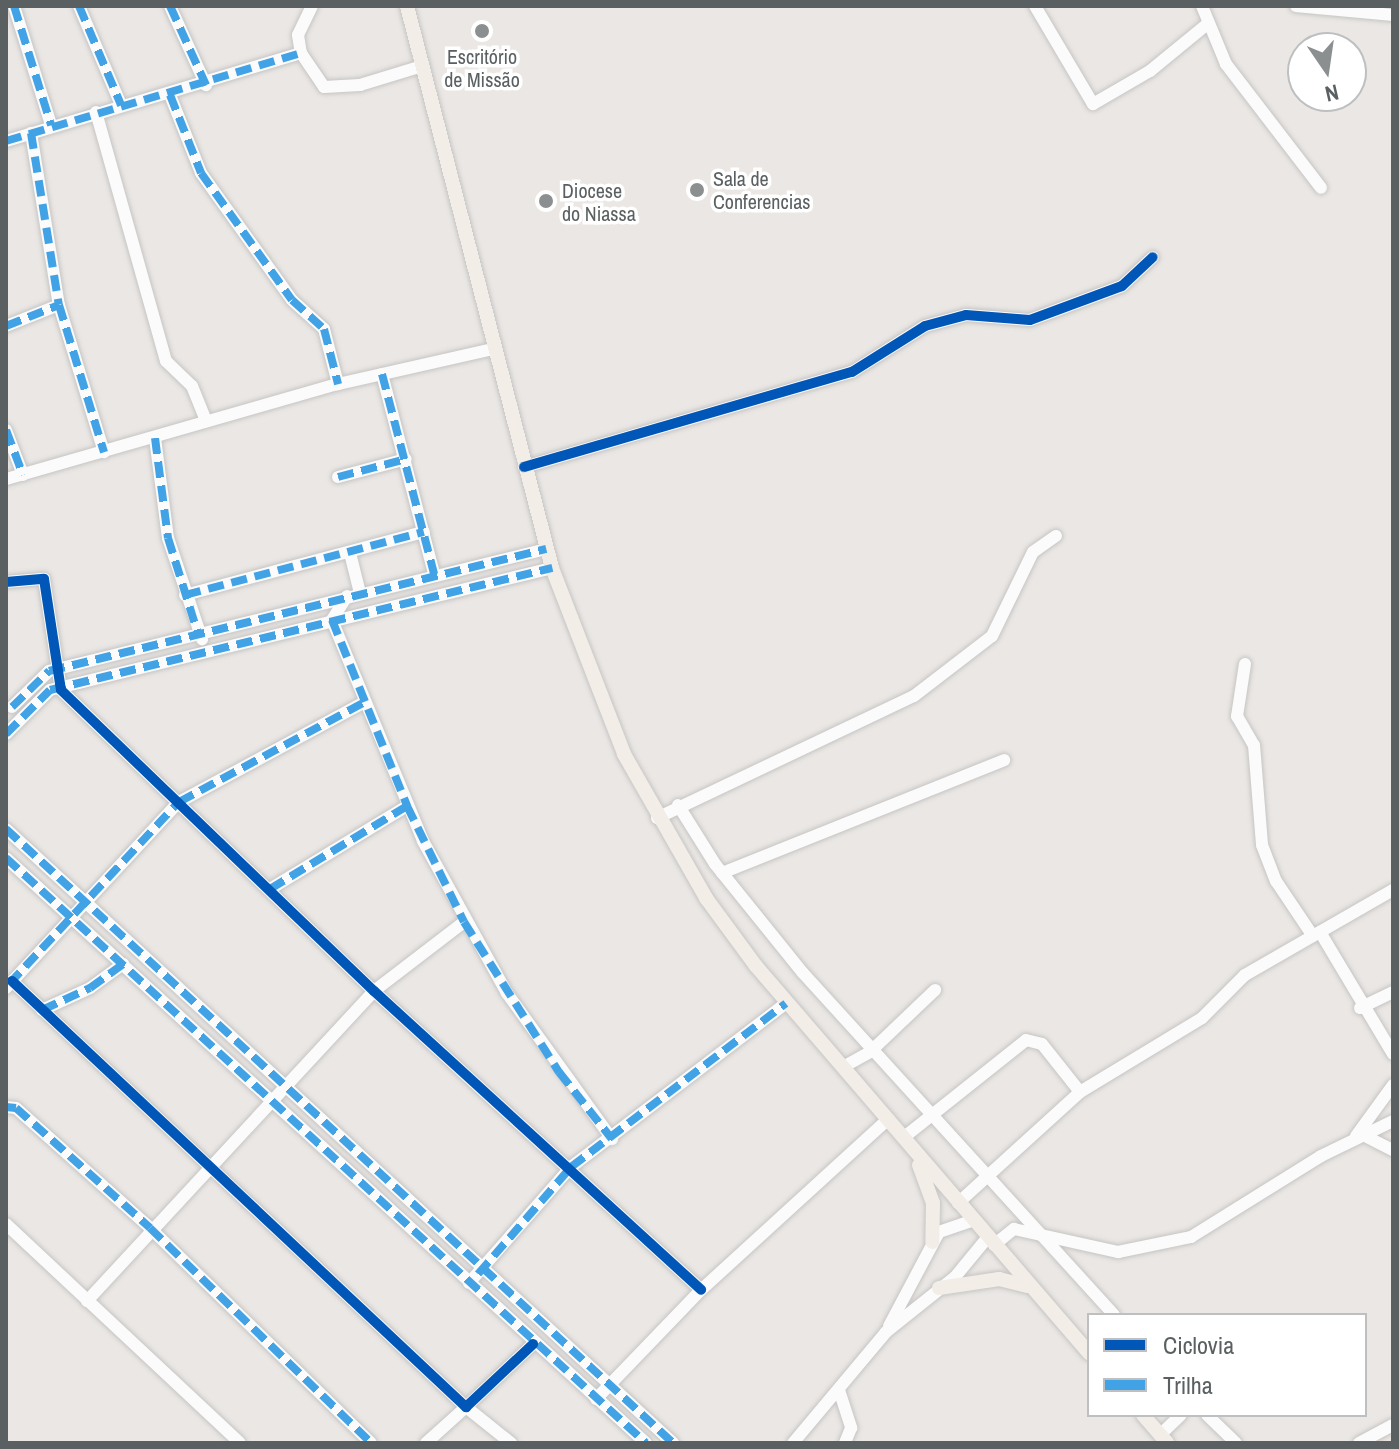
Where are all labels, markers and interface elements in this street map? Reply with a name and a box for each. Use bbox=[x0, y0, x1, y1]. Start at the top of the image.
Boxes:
marker: Escritório de Missão bbox=[473, 22, 491, 40]
north arrow bbox=[1287, 32, 1367, 112]
place label: Escritório de Missão bbox=[444, 44, 520, 91]
text: N bbox=[1322, 77, 1342, 110]
place label: Sala de Conferencias bbox=[713, 166, 811, 213]
place label: Diocese do Niassa bbox=[562, 178, 636, 225]
marker: Sala de Conferencias bbox=[688, 181, 706, 199]
marker: Diocese do Niassa bbox=[537, 192, 555, 210]
legend bbox=[1087, 1313, 1367, 1417]
text: Ciclovia bbox=[1163, 1329, 1234, 1361]
text: Trilha bbox=[1163, 1369, 1213, 1401]

